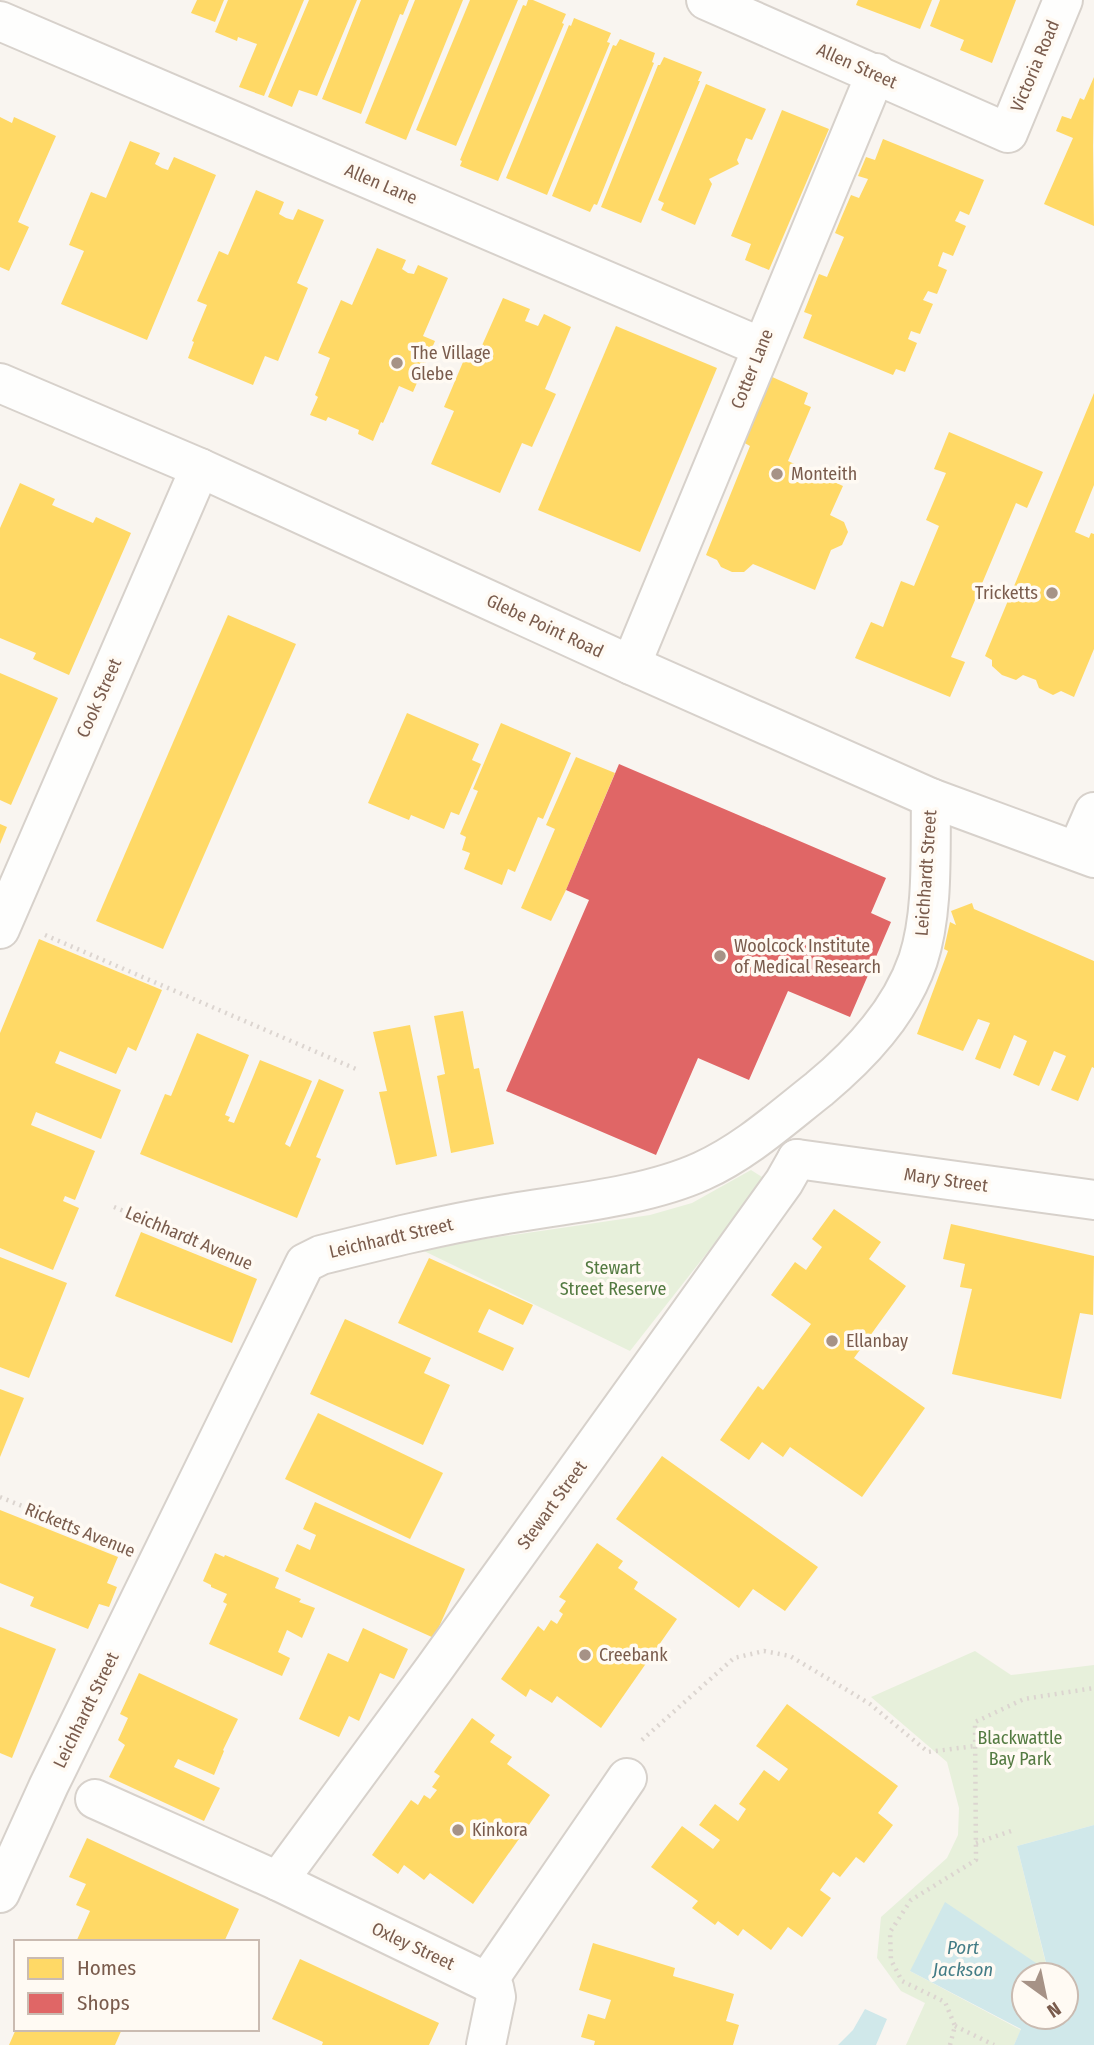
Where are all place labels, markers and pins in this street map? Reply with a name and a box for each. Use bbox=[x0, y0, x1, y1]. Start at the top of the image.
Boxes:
place label: The Village Glebe bbox=[411, 342, 491, 385]
marker: The Village Glebe bbox=[389, 355, 405, 371]
place label: Monteith bbox=[791, 463, 857, 485]
marker: Monteith bbox=[769, 466, 785, 482]
place label: Tricketts bbox=[975, 582, 1038, 604]
marker: Tricketts bbox=[1044, 585, 1060, 601]
place label: Woolcock Institute of Medical Research bbox=[734, 935, 881, 978]
marker: Woolcock Institute of Medical Research bbox=[712, 948, 728, 964]
place label: Ellanbay bbox=[846, 1330, 908, 1352]
marker: Ellanbay bbox=[824, 1333, 840, 1349]
place label: Creebank bbox=[599, 1644, 668, 1666]
marker: Creebank bbox=[577, 1647, 593, 1663]
place label: Kinkora bbox=[472, 1819, 528, 1841]
marker: Kinkora bbox=[450, 1822, 466, 1838]

